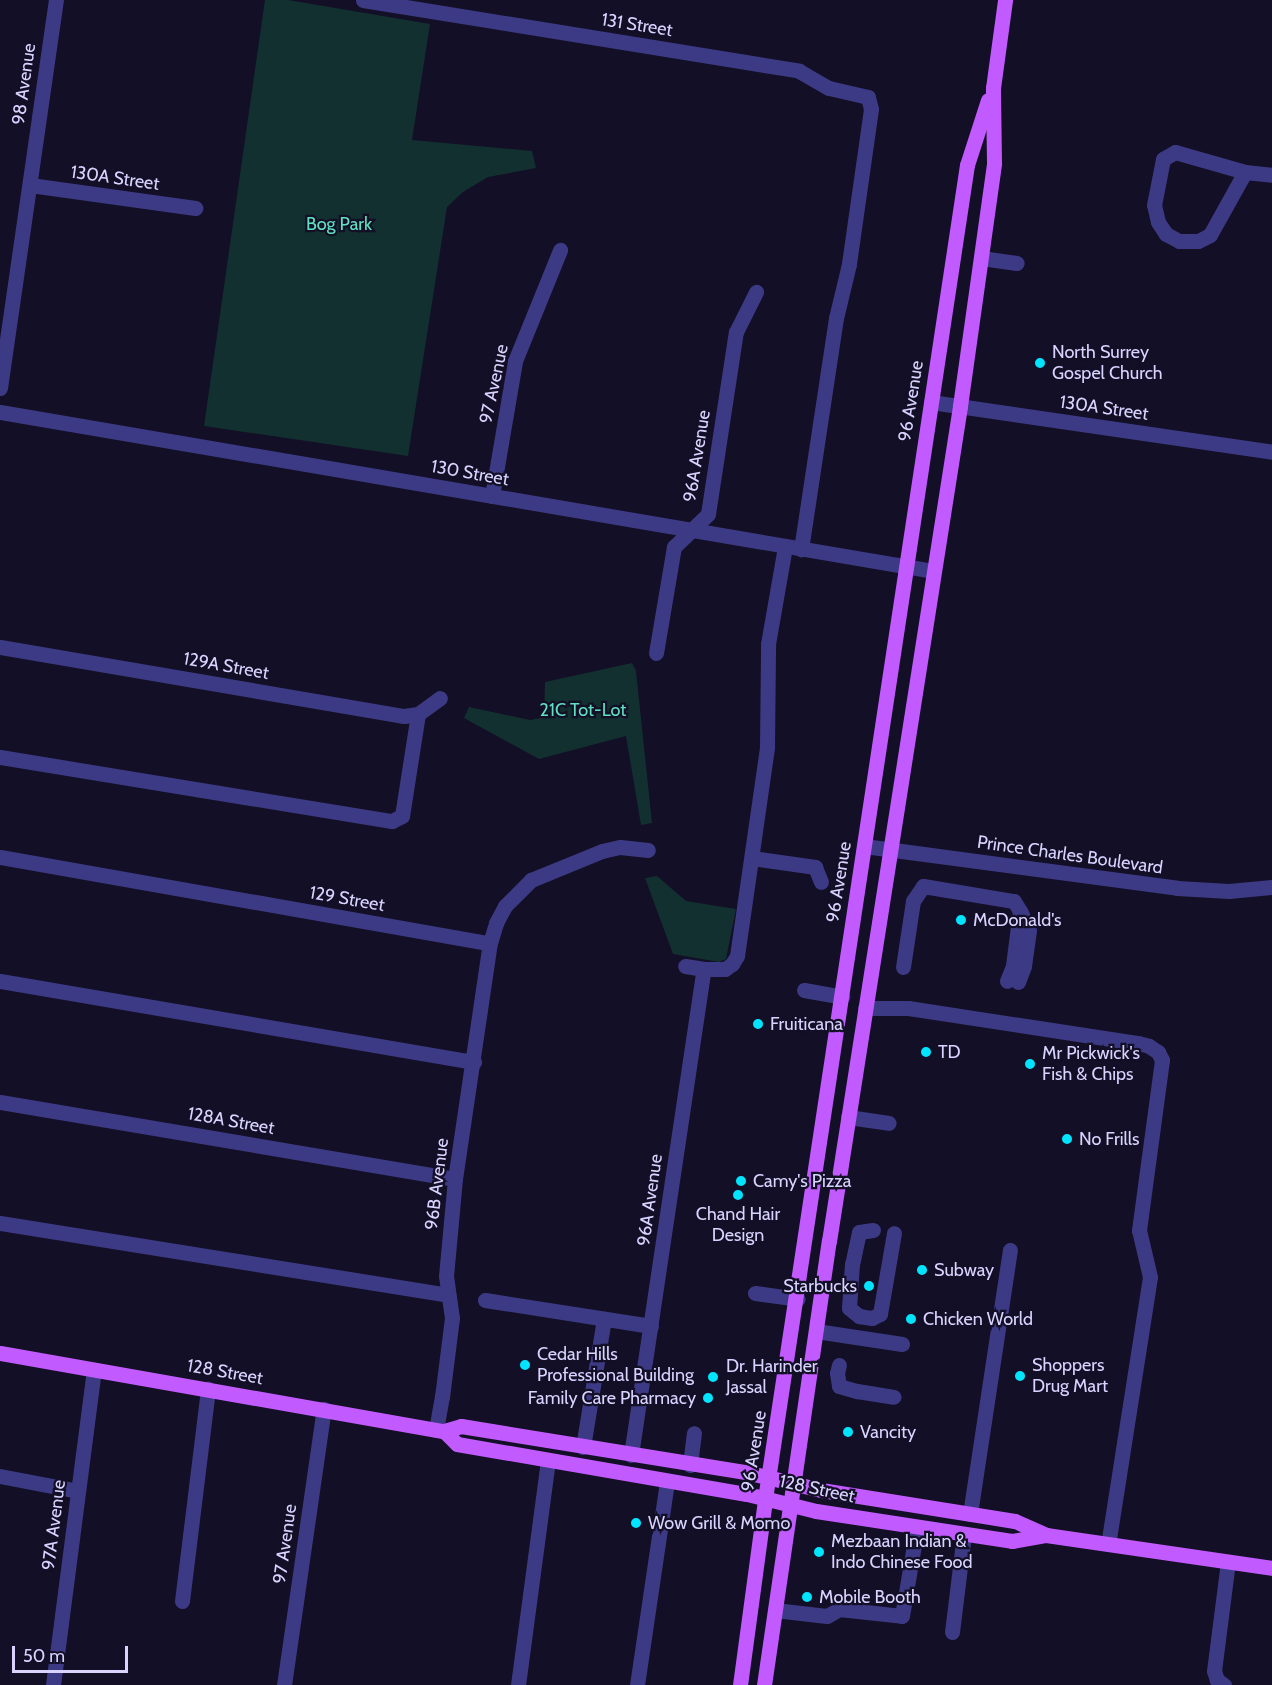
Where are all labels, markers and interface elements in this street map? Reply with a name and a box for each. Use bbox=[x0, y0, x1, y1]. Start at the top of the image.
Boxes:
street label: 131 Street bbox=[600, 9, 674, 41]
street label: 98 Avenue bbox=[8, 42, 40, 126]
street label: 130A Street bbox=[69, 161, 161, 195]
park label: Bog Park bbox=[306, 213, 372, 235]
street label: 97 Avenue bbox=[475, 342, 513, 426]
place label: North Surrey Gospel Church bbox=[1052, 342, 1163, 385]
marker: North Surrey Gospel Church bbox=[1033, 356, 1047, 370]
street label: 96 Avenue bbox=[894, 359, 928, 443]
street label: 130A Street bbox=[1058, 391, 1150, 425]
street label: 96A Avenue bbox=[679, 409, 715, 503]
street label: 130 Street bbox=[429, 456, 511, 490]
street label: 129A Street bbox=[182, 648, 270, 684]
park label: 21C Tot-Lot bbox=[540, 699, 626, 721]
street label: Prince Charles Boulevard bbox=[976, 831, 1164, 879]
street label: 96 Avenue bbox=[822, 840, 856, 924]
street label: 129 Street bbox=[308, 882, 386, 916]
place label: McDonald's bbox=[973, 909, 1061, 931]
marker: McDonald's bbox=[954, 913, 968, 927]
place label: Fruiticana bbox=[770, 1013, 843, 1035]
marker: Fruiticana bbox=[751, 1017, 765, 1031]
place label: TD bbox=[938, 1041, 961, 1063]
place label: Mr Pickwick's Fish & Chips bbox=[1042, 1043, 1140, 1086]
marker: TD bbox=[919, 1045, 933, 1059]
marker: Mr Pickwick's Fish & Chips bbox=[1023, 1057, 1037, 1071]
street label: 128A Street bbox=[186, 1103, 276, 1139]
place label: No Frills bbox=[1079, 1128, 1139, 1150]
marker: No Frills bbox=[1060, 1132, 1074, 1146]
street label: 96B Avenue bbox=[421, 1137, 453, 1231]
street label: 96A Avenue bbox=[633, 1153, 667, 1247]
place label: Camy's Pizza bbox=[753, 1170, 851, 1192]
marker: Camy's Pizza bbox=[734, 1174, 748, 1188]
marker: Chand Hair Design bbox=[731, 1188, 745, 1202]
place label: Chand Hair Design bbox=[696, 1204, 780, 1246]
place label: Subway bbox=[934, 1259, 994, 1281]
marker: Subway bbox=[915, 1263, 929, 1277]
place label: Starbucks bbox=[783, 1275, 857, 1297]
marker: Starbucks bbox=[862, 1279, 876, 1293]
place label: Chicken World bbox=[923, 1308, 1033, 1330]
marker: Chicken World bbox=[904, 1312, 918, 1326]
place label: Cedar Hills Professional Building bbox=[537, 1344, 694, 1386]
street label: 128 Street bbox=[185, 1355, 265, 1389]
place label: Shoppers Drug Mart bbox=[1032, 1355, 1108, 1398]
place label: Dr. Harinder Jassal bbox=[726, 1356, 818, 1398]
marker: Cedar Hills Professional Building bbox=[518, 1358, 532, 1372]
marker: Dr. Harinder Jassal bbox=[704, 1368, 722, 1386]
marker: Shoppers Drug Mart bbox=[1013, 1369, 1027, 1383]
place label: Family Care Pharmacy bbox=[528, 1387, 696, 1409]
marker: Family Care Pharmacy bbox=[701, 1391, 715, 1405]
street label: 96 Avenue bbox=[737, 1409, 771, 1493]
place label: Vancity bbox=[860, 1421, 916, 1443]
marker: Vancity bbox=[841, 1425, 855, 1439]
street label: 128 Street bbox=[777, 1470, 857, 1508]
street label: 97A Avenue bbox=[38, 1479, 70, 1571]
street label: 97 Avenue bbox=[269, 1503, 301, 1585]
place label: Wow Grill & Momo bbox=[648, 1512, 790, 1534]
marker: Wow Grill & Momo bbox=[629, 1516, 643, 1530]
place label: Mezbaan Indian & Indo Chinese Food bbox=[831, 1531, 972, 1574]
marker: Mezbaan Indian & Indo Chinese Food bbox=[812, 1545, 826, 1559]
place label: Mobile Booth bbox=[819, 1586, 921, 1608]
marker: Mobile Booth bbox=[800, 1590, 814, 1604]
scale bar bbox=[15, 1634, 130, 1672]
text: 50 m bbox=[23, 1645, 65, 1667]

